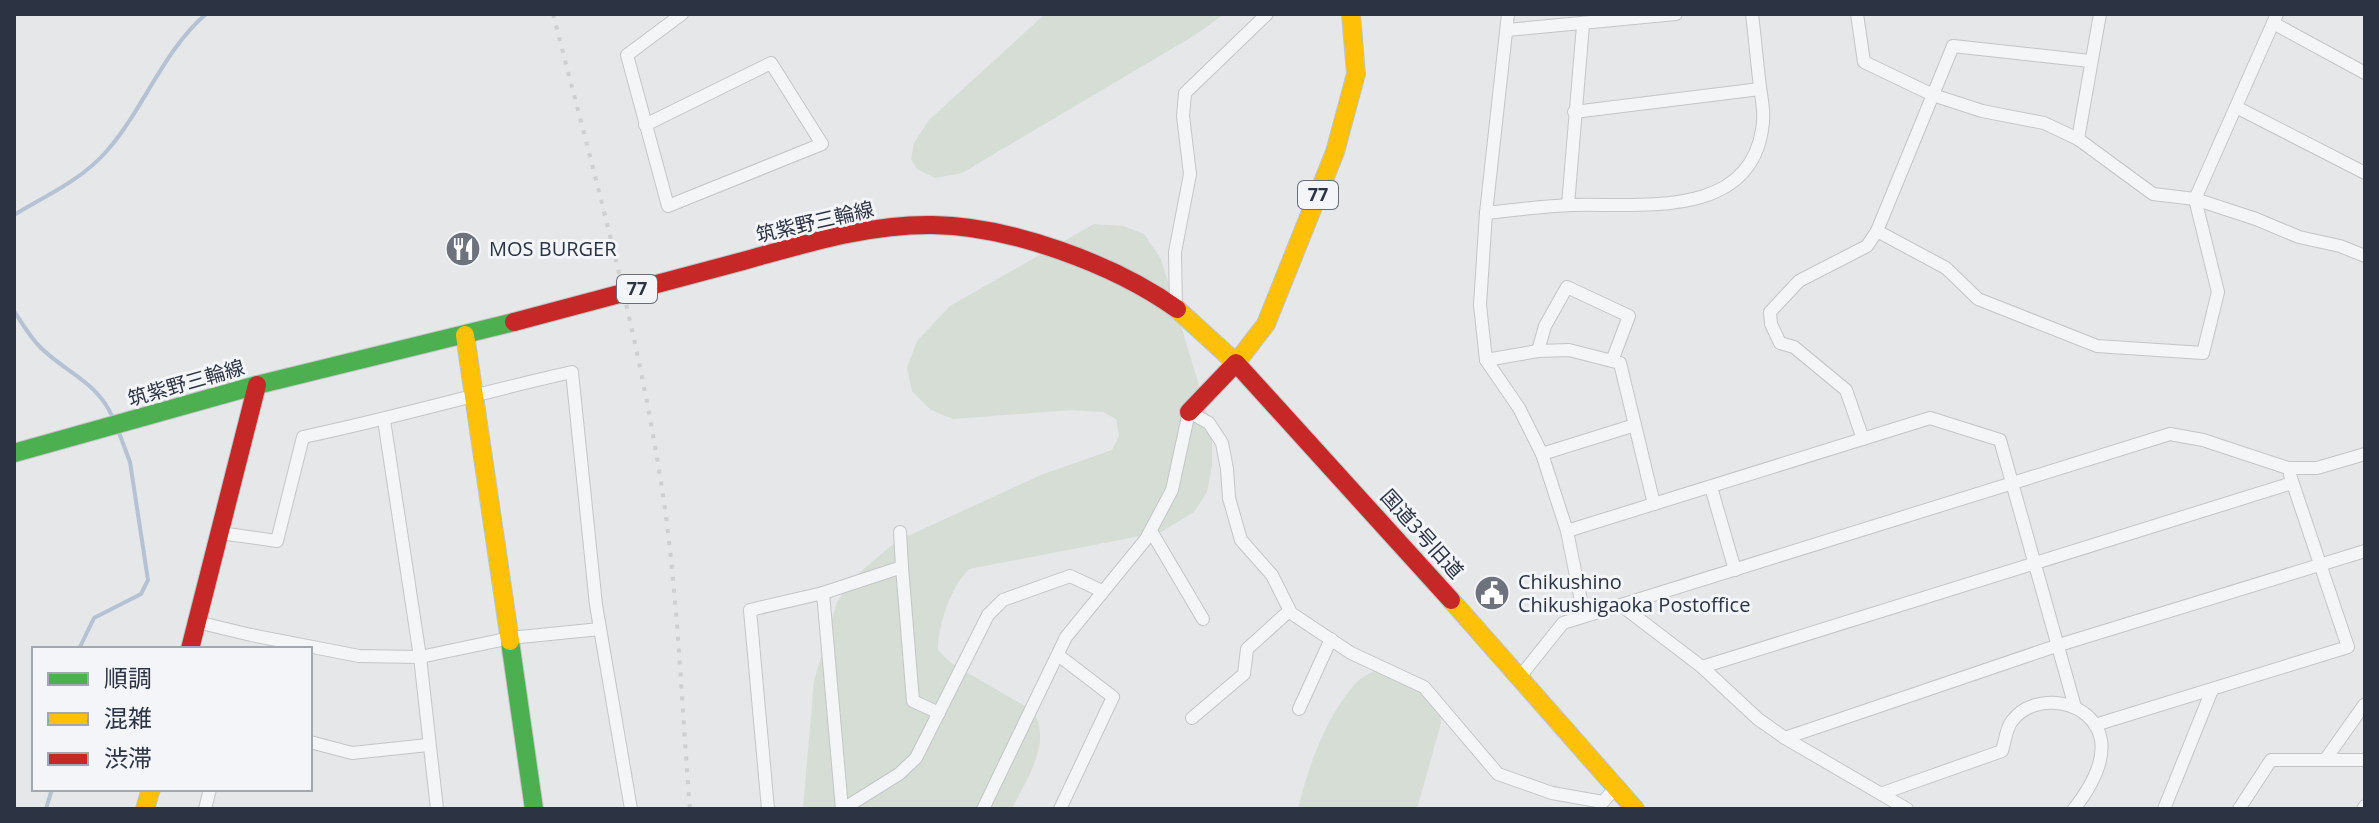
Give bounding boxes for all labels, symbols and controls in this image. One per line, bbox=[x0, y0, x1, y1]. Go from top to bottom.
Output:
road number: 77 bbox=[1298, 181, 1338, 209]
street label: 筑紫野三輪線 bbox=[753, 195, 876, 248]
restaurant icon: MOS BURGER bbox=[444, 230, 482, 268]
place label: MOS BURGER bbox=[489, 235, 617, 262]
road number: 77 bbox=[617, 275, 657, 303]
street label: 筑紫野三輪線 bbox=[124, 353, 247, 412]
street label: 国道3号旧道 bbox=[1375, 483, 1470, 584]
place label: Chikushino Chikushigaoka Postoffice bbox=[1518, 568, 1750, 618]
public building icon: Chikushino Chikushigaoka Postoffice bbox=[1473, 574, 1511, 612]
legend bbox=[32, 647, 312, 791]
text: 順調 bbox=[104, 661, 152, 694]
text: 混雑 bbox=[104, 701, 152, 734]
text: 渋滞 bbox=[104, 741, 152, 774]

